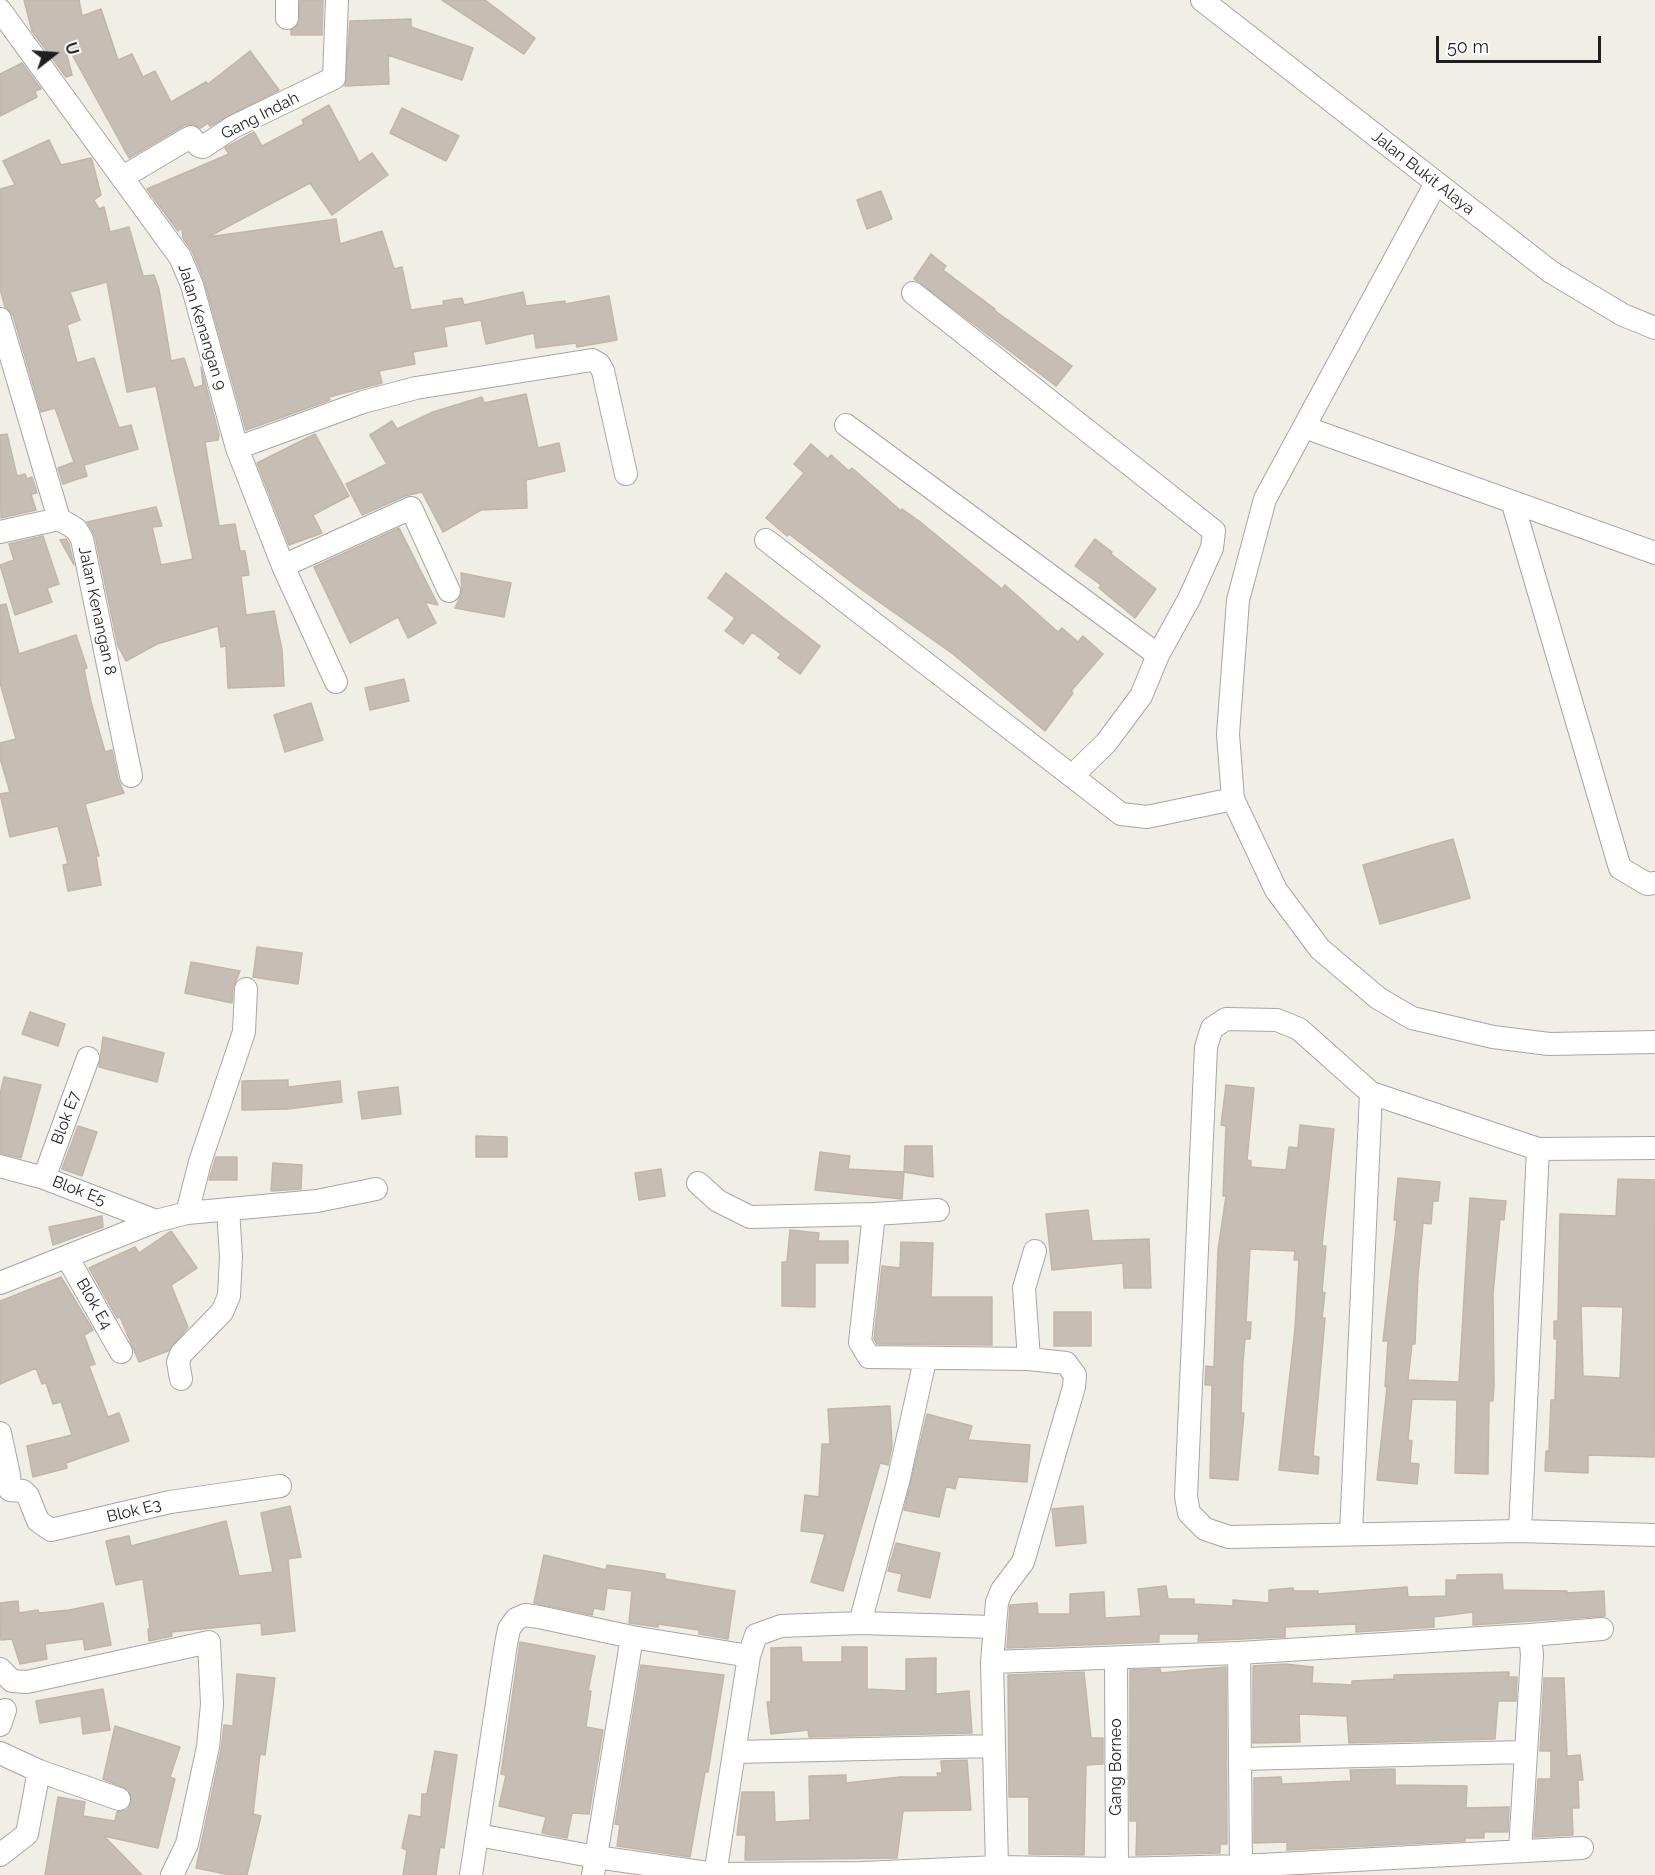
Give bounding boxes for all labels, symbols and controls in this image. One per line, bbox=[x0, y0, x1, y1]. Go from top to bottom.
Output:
north arrow bbox=[24, 24, 84, 84]
scale bar bbox=[1439, 24, 1604, 62]
text: 50 m bbox=[1447, 36, 1489, 57]
text: U bbox=[61, 40, 83, 57]
street label: Gang Indah bbox=[218, 88, 302, 144]
street label: Jalan Bukit Alaya bbox=[1368, 127, 1478, 219]
street label: Jalan Kenangan 9 bbox=[174, 262, 230, 392]
street label: Jalan Kenangan 8 bbox=[74, 545, 120, 677]
street label: Blok E7 bbox=[48, 1089, 84, 1147]
street label: Blok E5 bbox=[50, 1172, 108, 1210]
street label: Blok E4 bbox=[72, 1275, 116, 1333]
street label: Blok E3 bbox=[105, 1495, 163, 1527]
street label: Gang Borneo bbox=[1106, 1718, 1126, 1816]

